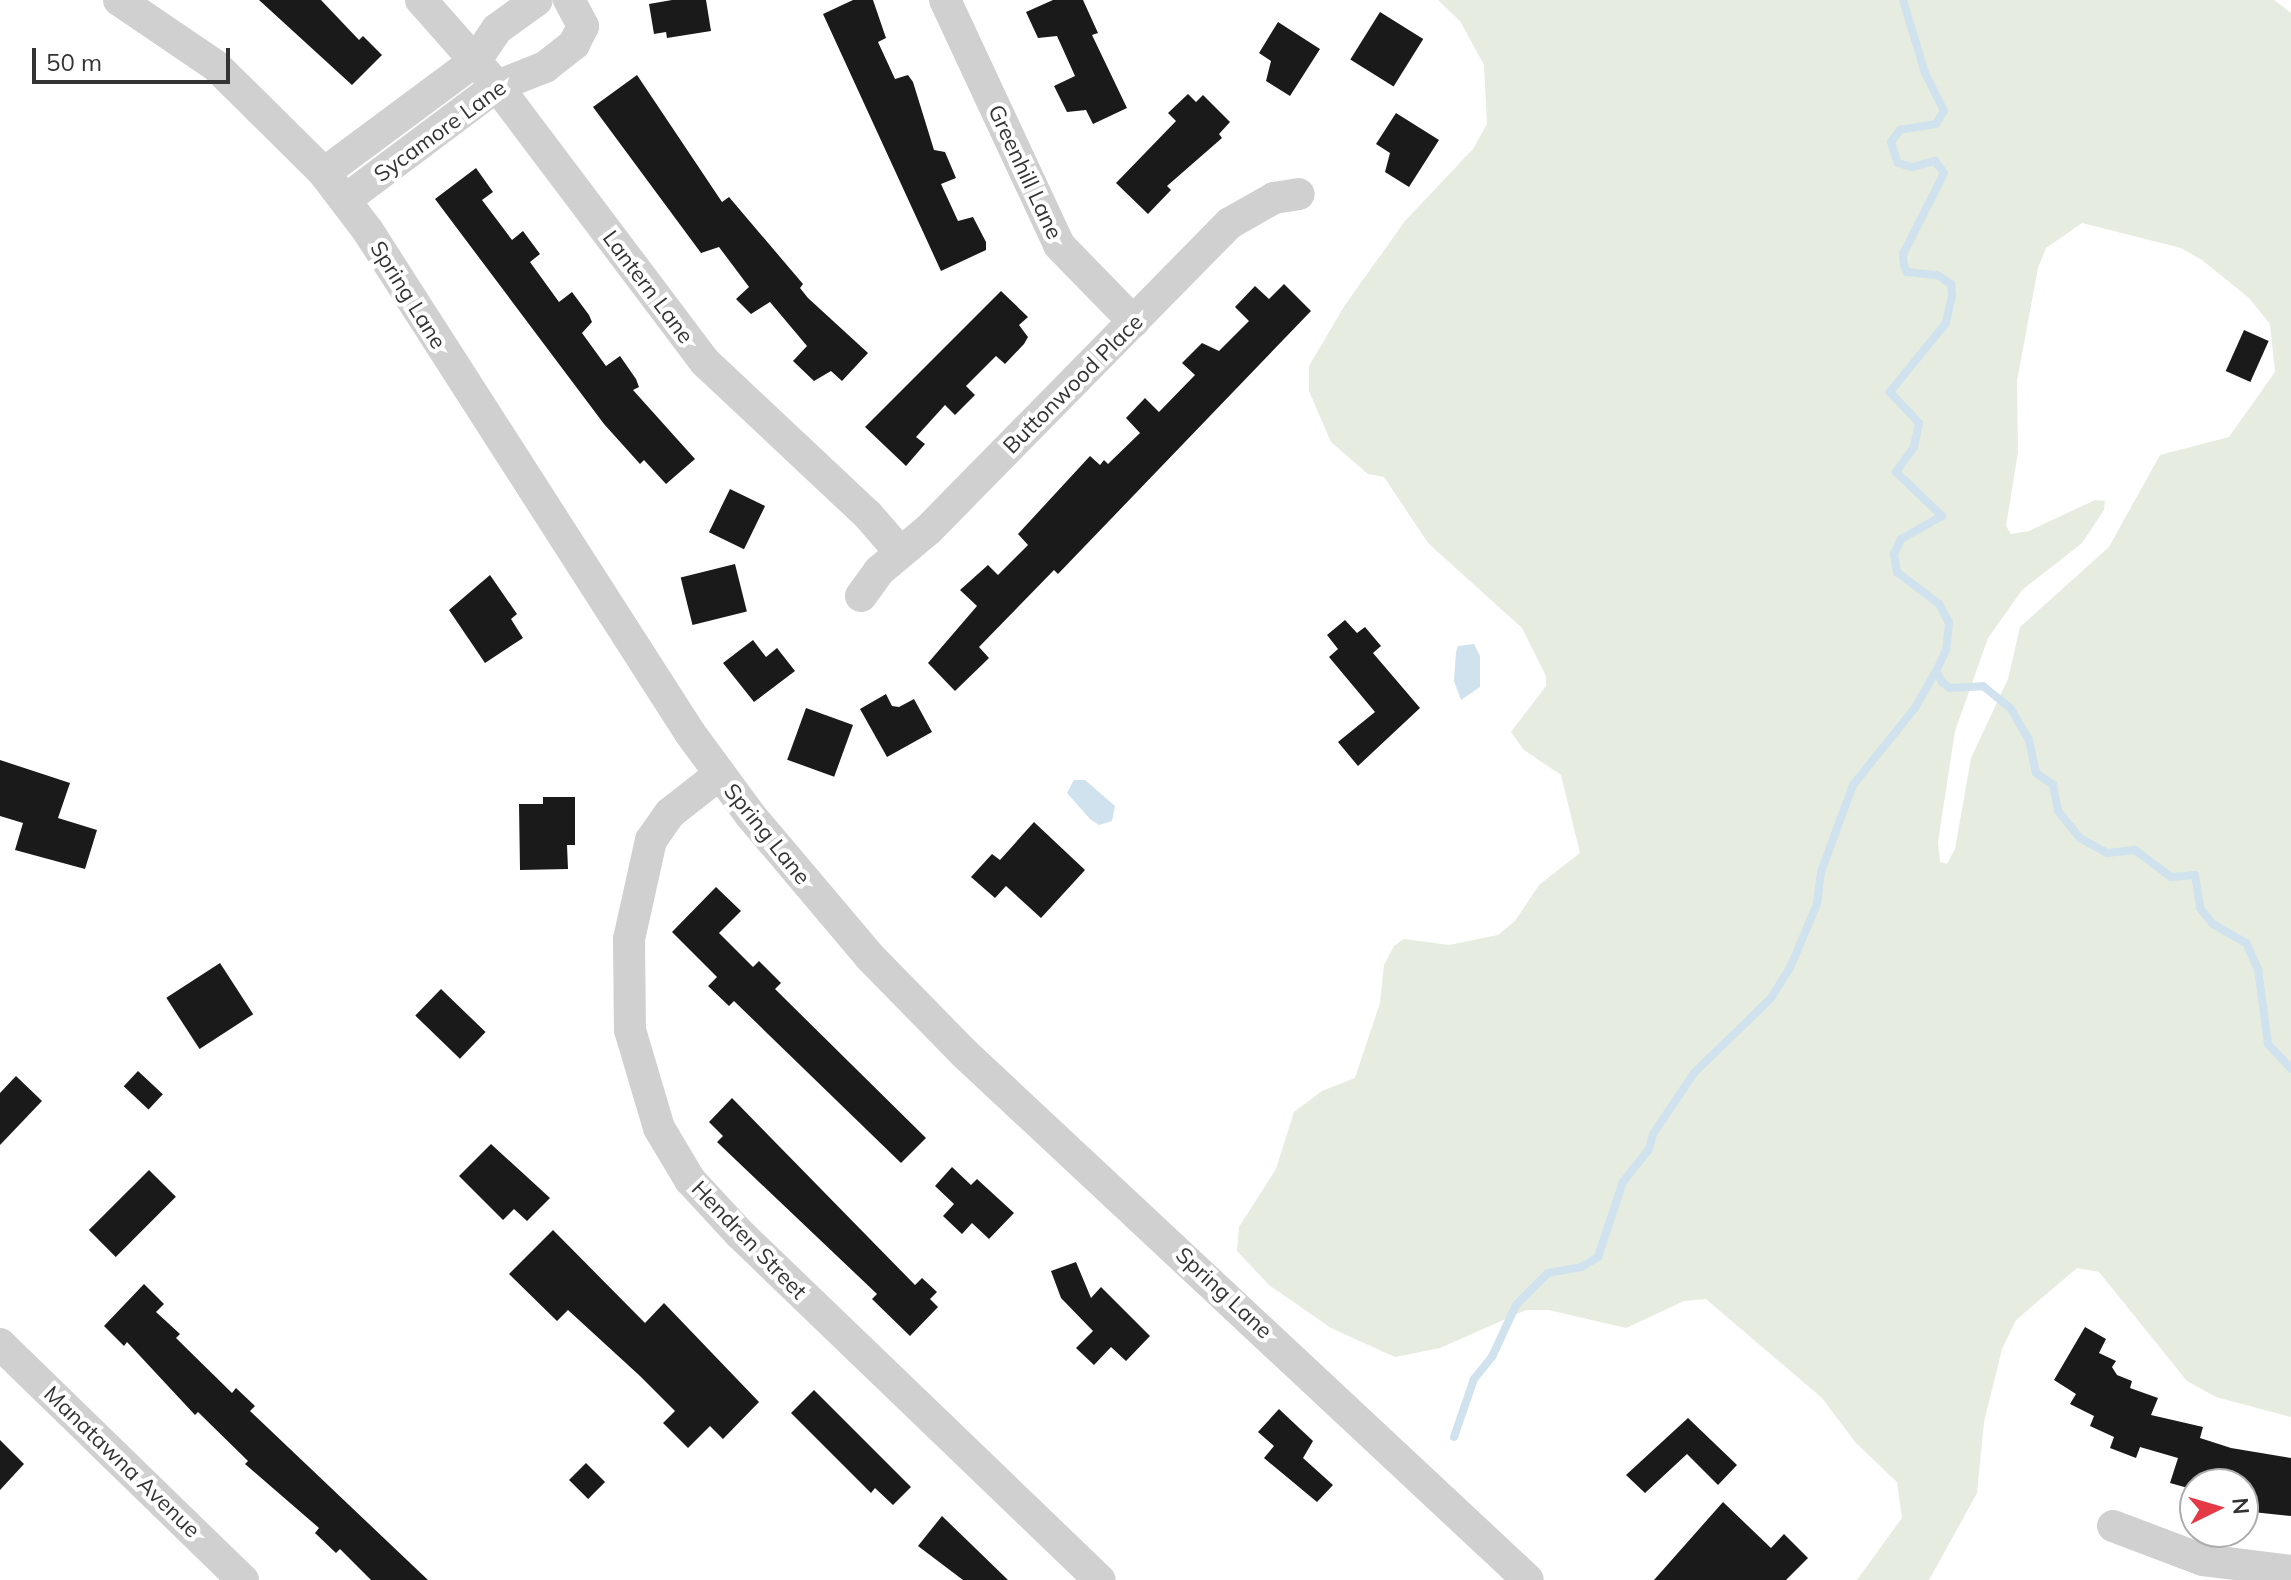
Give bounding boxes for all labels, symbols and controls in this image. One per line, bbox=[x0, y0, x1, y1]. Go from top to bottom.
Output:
scale bar bbox=[36, 32, 234, 82]
text: 50 m bbox=[46, 47, 102, 77]
street label: Sycamore Lane bbox=[369, 74, 511, 188]
street label: Greenhill Lane bbox=[982, 101, 1068, 243]
street label: Lantern Lane bbox=[597, 225, 699, 349]
street label: Spring Lane bbox=[364, 236, 452, 354]
street label: Buttonwood Place bbox=[998, 309, 1148, 459]
street label: Spring Lane bbox=[718, 778, 816, 890]
street label: Hendren Street bbox=[686, 1175, 812, 1305]
street label: Spring Lane bbox=[1170, 1242, 1278, 1344]
street label: Manatawna Avenue bbox=[39, 1381, 205, 1543]
north arrow bbox=[2179, 1468, 2259, 1548]
text: N bbox=[2226, 1497, 2256, 1516]

